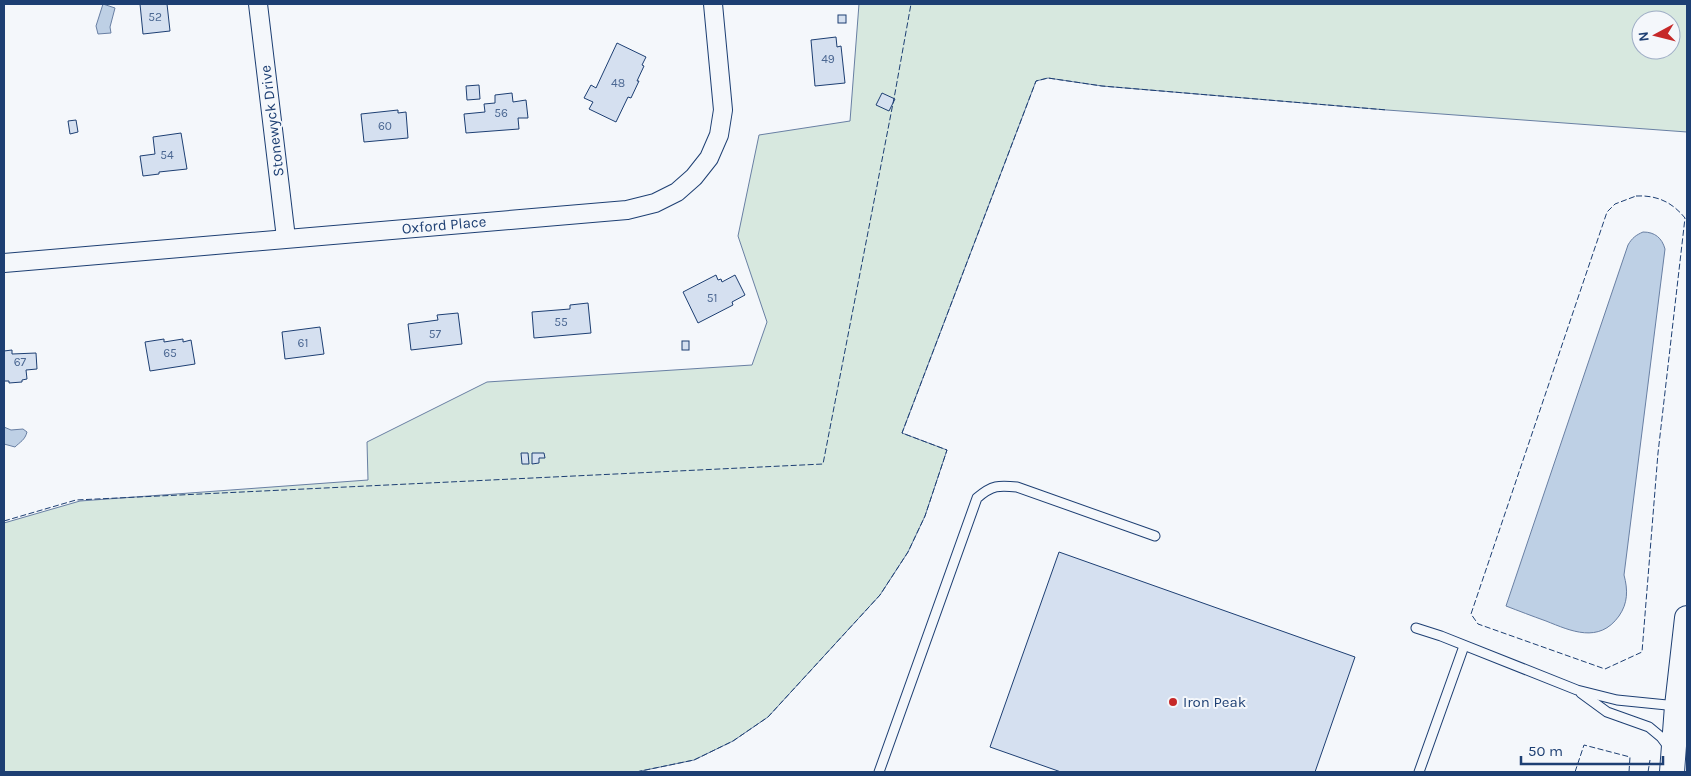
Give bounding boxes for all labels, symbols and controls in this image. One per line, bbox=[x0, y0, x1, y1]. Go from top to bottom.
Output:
house number: 52 bbox=[148, 10, 162, 24]
north arrow bbox=[1631, 10, 1681, 60]
text: N bbox=[1635, 31, 1653, 43]
house number: 49 bbox=[821, 52, 835, 66]
street label: Stonewyck Drive bbox=[256, 64, 288, 178]
house number: 48 bbox=[611, 76, 625, 90]
house number: 56 bbox=[494, 106, 508, 120]
house number: 60 bbox=[378, 119, 392, 133]
house number: 54 bbox=[160, 148, 174, 162]
street label: Oxford Place bbox=[401, 212, 487, 238]
house number: 51 bbox=[707, 291, 717, 305]
house number: 55 bbox=[554, 315, 568, 329]
house number: 57 bbox=[429, 327, 442, 341]
house number: 61 bbox=[298, 336, 308, 350]
house number: 65 bbox=[163, 346, 177, 360]
house number: 67 bbox=[14, 355, 27, 369]
place label: Iron Peak bbox=[1183, 693, 1246, 711]
marker: Iron Peak bbox=[1167, 696, 1179, 708]
scale bar bbox=[1521, 734, 1664, 766]
text: 50 m bbox=[1528, 742, 1563, 760]

